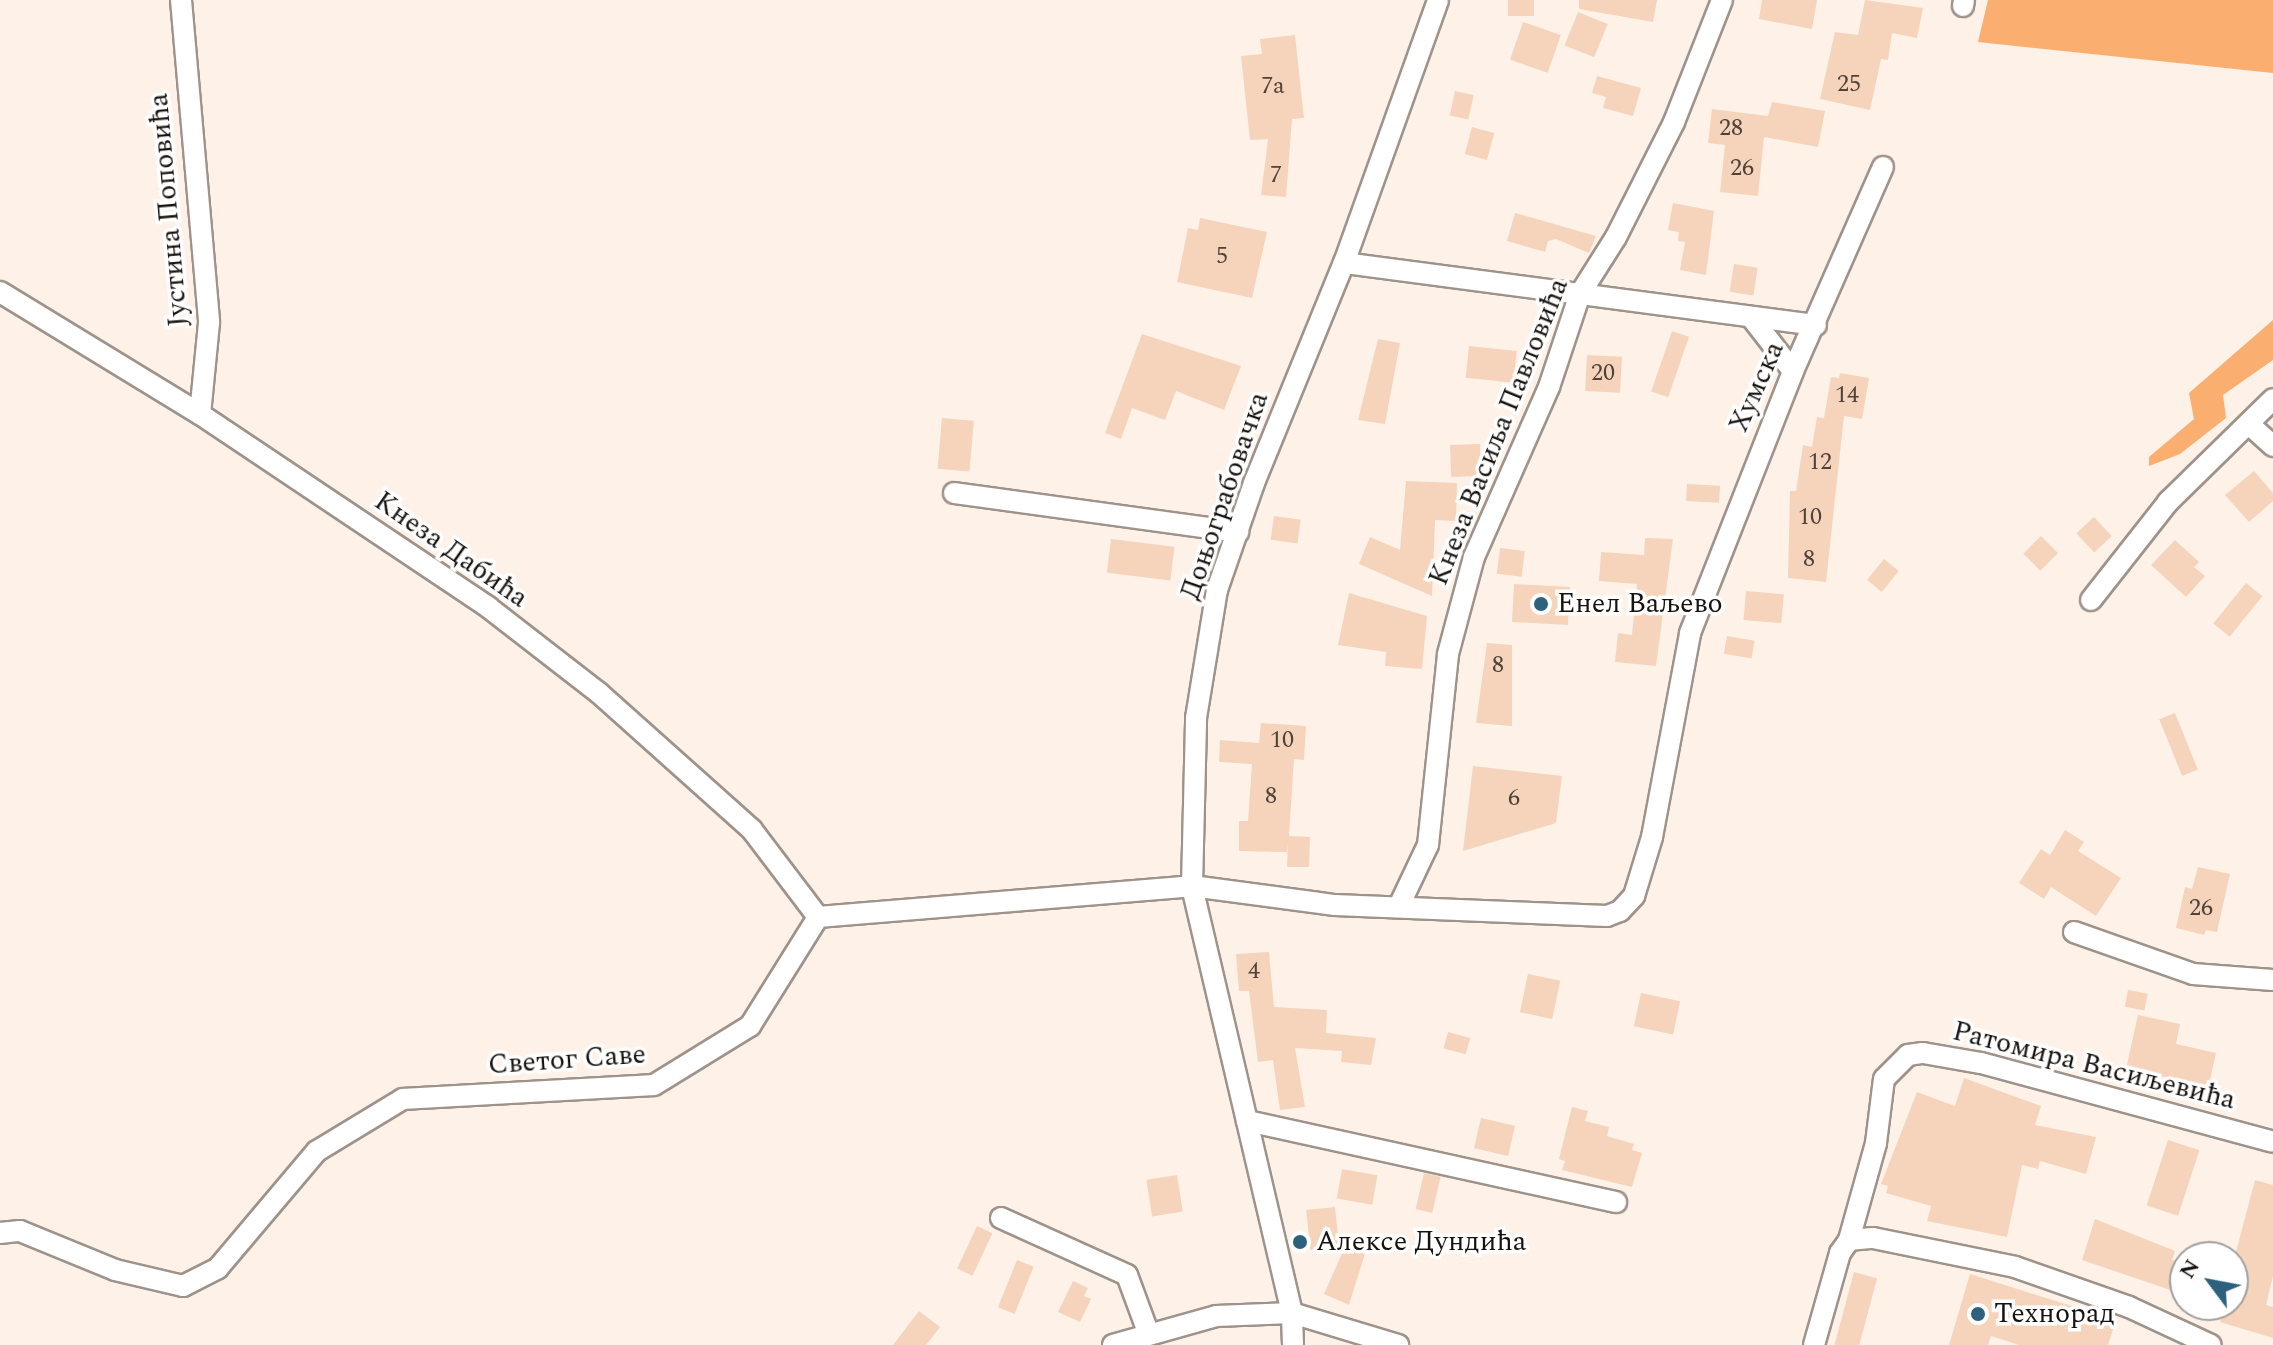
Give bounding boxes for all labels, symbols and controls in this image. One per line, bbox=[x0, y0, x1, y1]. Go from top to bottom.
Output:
house number: 25 bbox=[1837, 71, 1861, 99]
house number: 7a bbox=[1261, 73, 1285, 101]
street label: Јустина Поповића bbox=[142, 92, 196, 328]
house number: 28 bbox=[1719, 115, 1743, 143]
house number: 26 bbox=[1730, 155, 1754, 183]
house number: 7 bbox=[1270, 162, 1282, 190]
house number: 5 bbox=[1216, 243, 1228, 271]
street label: Кнеза Васиља Павловића bbox=[1422, 274, 1576, 590]
street label: Хумска bbox=[1722, 336, 1792, 438]
house number: 20 bbox=[1591, 360, 1615, 388]
house number: 14 bbox=[1835, 382, 1859, 410]
street label: Доњограбовачка bbox=[1174, 388, 1276, 604]
house number: 12 bbox=[1808, 449, 1832, 477]
street label: Кнеза Дабића bbox=[368, 485, 534, 615]
house number: 10 bbox=[1798, 504, 1822, 532]
house number: 8 bbox=[1803, 546, 1815, 574]
place label: Енел Ваљево bbox=[1557, 587, 1723, 621]
marker: Енел Ваљево bbox=[1532, 595, 1550, 613]
house number: 8 bbox=[1492, 652, 1504, 680]
house number: 10 bbox=[1270, 727, 1294, 755]
house number: 8 bbox=[1265, 783, 1277, 811]
house number: 6 bbox=[1508, 785, 1520, 813]
house number: 26 bbox=[2189, 895, 2213, 923]
house number: 4 bbox=[1248, 958, 1260, 986]
street label: Ратомира Васиљевића bbox=[1949, 1015, 2239, 1117]
street label: Светог Саве bbox=[487, 1038, 647, 1082]
place label: Алексе Дундића bbox=[1316, 1225, 1526, 1259]
marker: Алексе Дундића bbox=[1291, 1233, 1309, 1251]
north arrow bbox=[2169, 1241, 2249, 1321]
text: N bbox=[2171, 1253, 2209, 1285]
place label: Технорад bbox=[1994, 1297, 2115, 1331]
marker: Технорад bbox=[1969, 1305, 1987, 1323]

